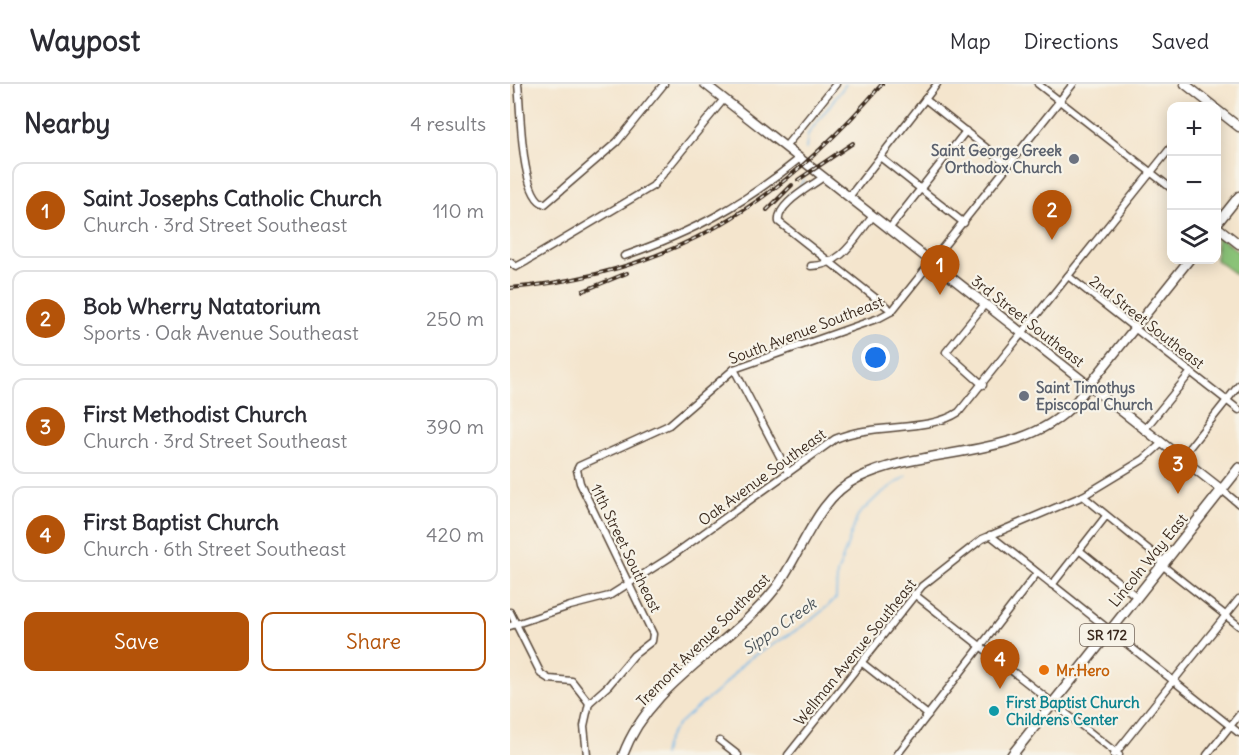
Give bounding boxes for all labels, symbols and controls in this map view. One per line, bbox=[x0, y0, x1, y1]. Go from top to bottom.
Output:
text: Waypost bbox=[30, 23, 140, 59]
text: Map bbox=[950, 28, 991, 55]
text: Directions bbox=[1024, 28, 1118, 55]
text: Saved bbox=[1151, 28, 1209, 55]
map controls bbox=[1167, 102, 1221, 264]
button: + bbox=[1167, 102, 1221, 156]
text: Nearby bbox=[24, 107, 110, 140]
text: 4 results bbox=[410, 111, 486, 136]
place label: Saint George Greek Orthodox Church bbox=[931, 141, 1062, 177]
marker: Saint George Greek Orthodox Church bbox=[1067, 152, 1081, 166]
button: − bbox=[1167, 156, 1221, 210]
text: Saint Josephs Catholic Church bbox=[83, 184, 382, 212]
pin: 2 bbox=[1032, 190, 1072, 240]
text: 1 bbox=[42, 198, 49, 223]
text: 110 m bbox=[433, 198, 484, 223]
button: layers bbox=[1167, 210, 1221, 264]
text: Church · 3rd Street Southeast bbox=[83, 212, 347, 237]
pin: 1 bbox=[920, 246, 960, 295]
street label: 3rd Street Southeast bbox=[968, 271, 1088, 371]
street label: 2nd Street Southeast bbox=[1086, 271, 1208, 373]
text: Bob Wherry Natatorium bbox=[83, 292, 321, 320]
street label: South Avenue Southeast bbox=[726, 292, 886, 368]
text: 2 bbox=[40, 306, 51, 331]
text: 250 m bbox=[426, 306, 484, 331]
text: Sports · Oak Avenue Southeast bbox=[83, 320, 359, 345]
your location bbox=[861, 343, 890, 372]
place label: Saint Timothys Episcopal Church bbox=[1036, 378, 1153, 415]
marker: Saint Timothys Episcopal Church bbox=[1017, 389, 1031, 403]
text: First Methodist Church bbox=[83, 400, 307, 428]
text: 3 bbox=[40, 414, 51, 439]
text: 390 m bbox=[426, 414, 484, 439]
street label: Oak Avenue Southeast bbox=[695, 424, 829, 530]
text: Church · 3rd Street Southeast bbox=[83, 428, 347, 453]
pin: 3 bbox=[1158, 444, 1198, 494]
street label: 11th Street Southeast bbox=[587, 481, 665, 615]
text: First Baptist Church bbox=[83, 508, 279, 536]
street label: Lincoln Way East bbox=[1105, 510, 1191, 610]
text: 4 bbox=[40, 522, 51, 547]
text: 420 m bbox=[426, 522, 484, 547]
text: Church · 6th Street Southeast bbox=[83, 536, 346, 561]
street label: Tremont Avenue Southeast bbox=[632, 569, 774, 711]
street label: Wellman Avenue Southeast bbox=[790, 575, 920, 729]
water label: Sippo Creek bbox=[738, 592, 821, 659]
button: Save bbox=[24, 612, 249, 671]
button: Share bbox=[261, 612, 486, 671]
road number: SR 172 bbox=[1080, 624, 1134, 646]
pin: 4 bbox=[980, 640, 1020, 689]
place label: Mr.Hero bbox=[1056, 661, 1110, 680]
marker: Mr.Hero bbox=[1037, 663, 1051, 677]
place label: First Baptist Church Childrens Center bbox=[1006, 693, 1140, 729]
marker: First Baptist Church Childrens Center bbox=[987, 704, 1001, 718]

